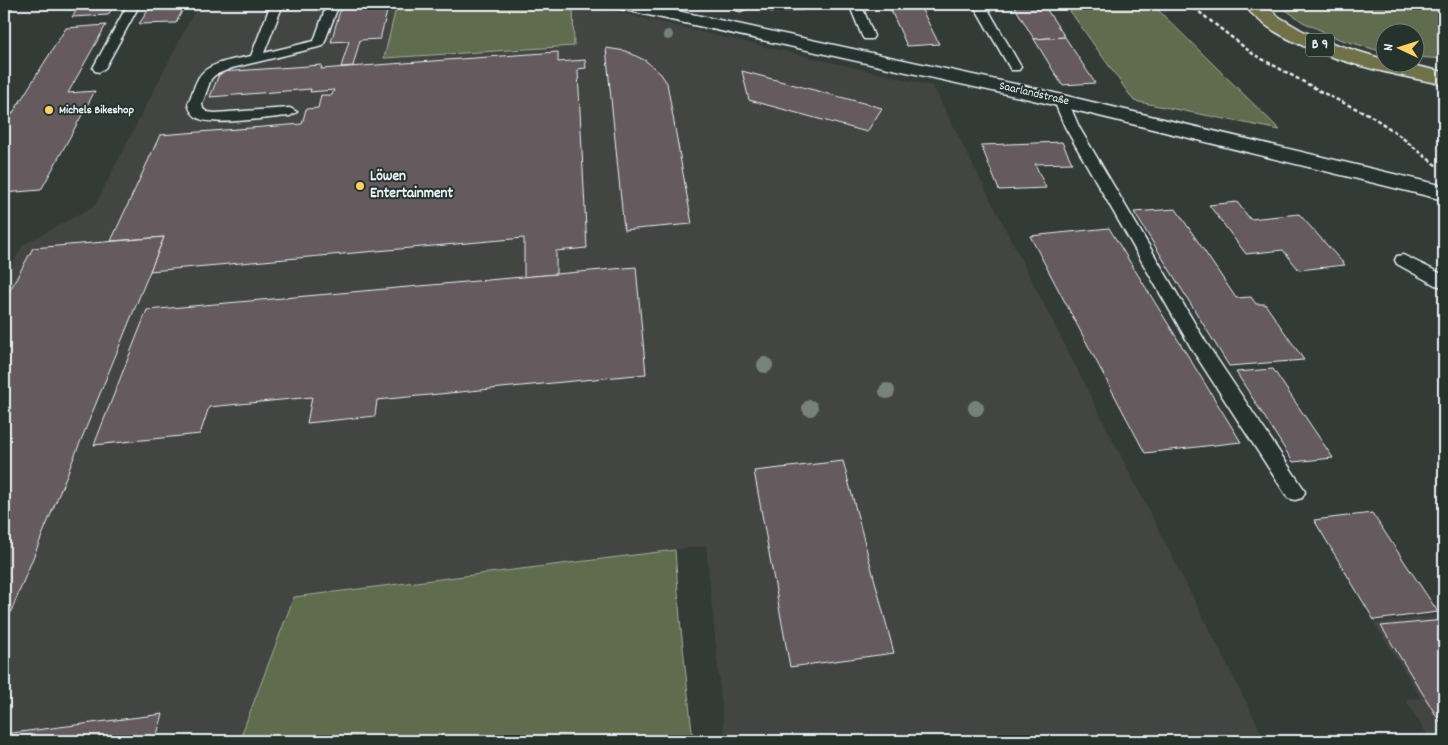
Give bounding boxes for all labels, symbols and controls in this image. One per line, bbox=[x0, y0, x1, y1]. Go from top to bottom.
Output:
north arrow bbox=[1376, 22, 1426, 72]
road number: B 9 bbox=[1306, 34, 1334, 56]
text: N bbox=[1379, 43, 1399, 51]
street label: Saarlandstraße bbox=[997, 78, 1071, 110]
place label: Michels Bikeshop bbox=[59, 102, 134, 119]
marker: Michels Bikeshop bbox=[43, 104, 55, 116]
place label: Löwen Entertainment bbox=[370, 166, 454, 205]
marker: Löwen Entertainment bbox=[354, 180, 366, 192]

